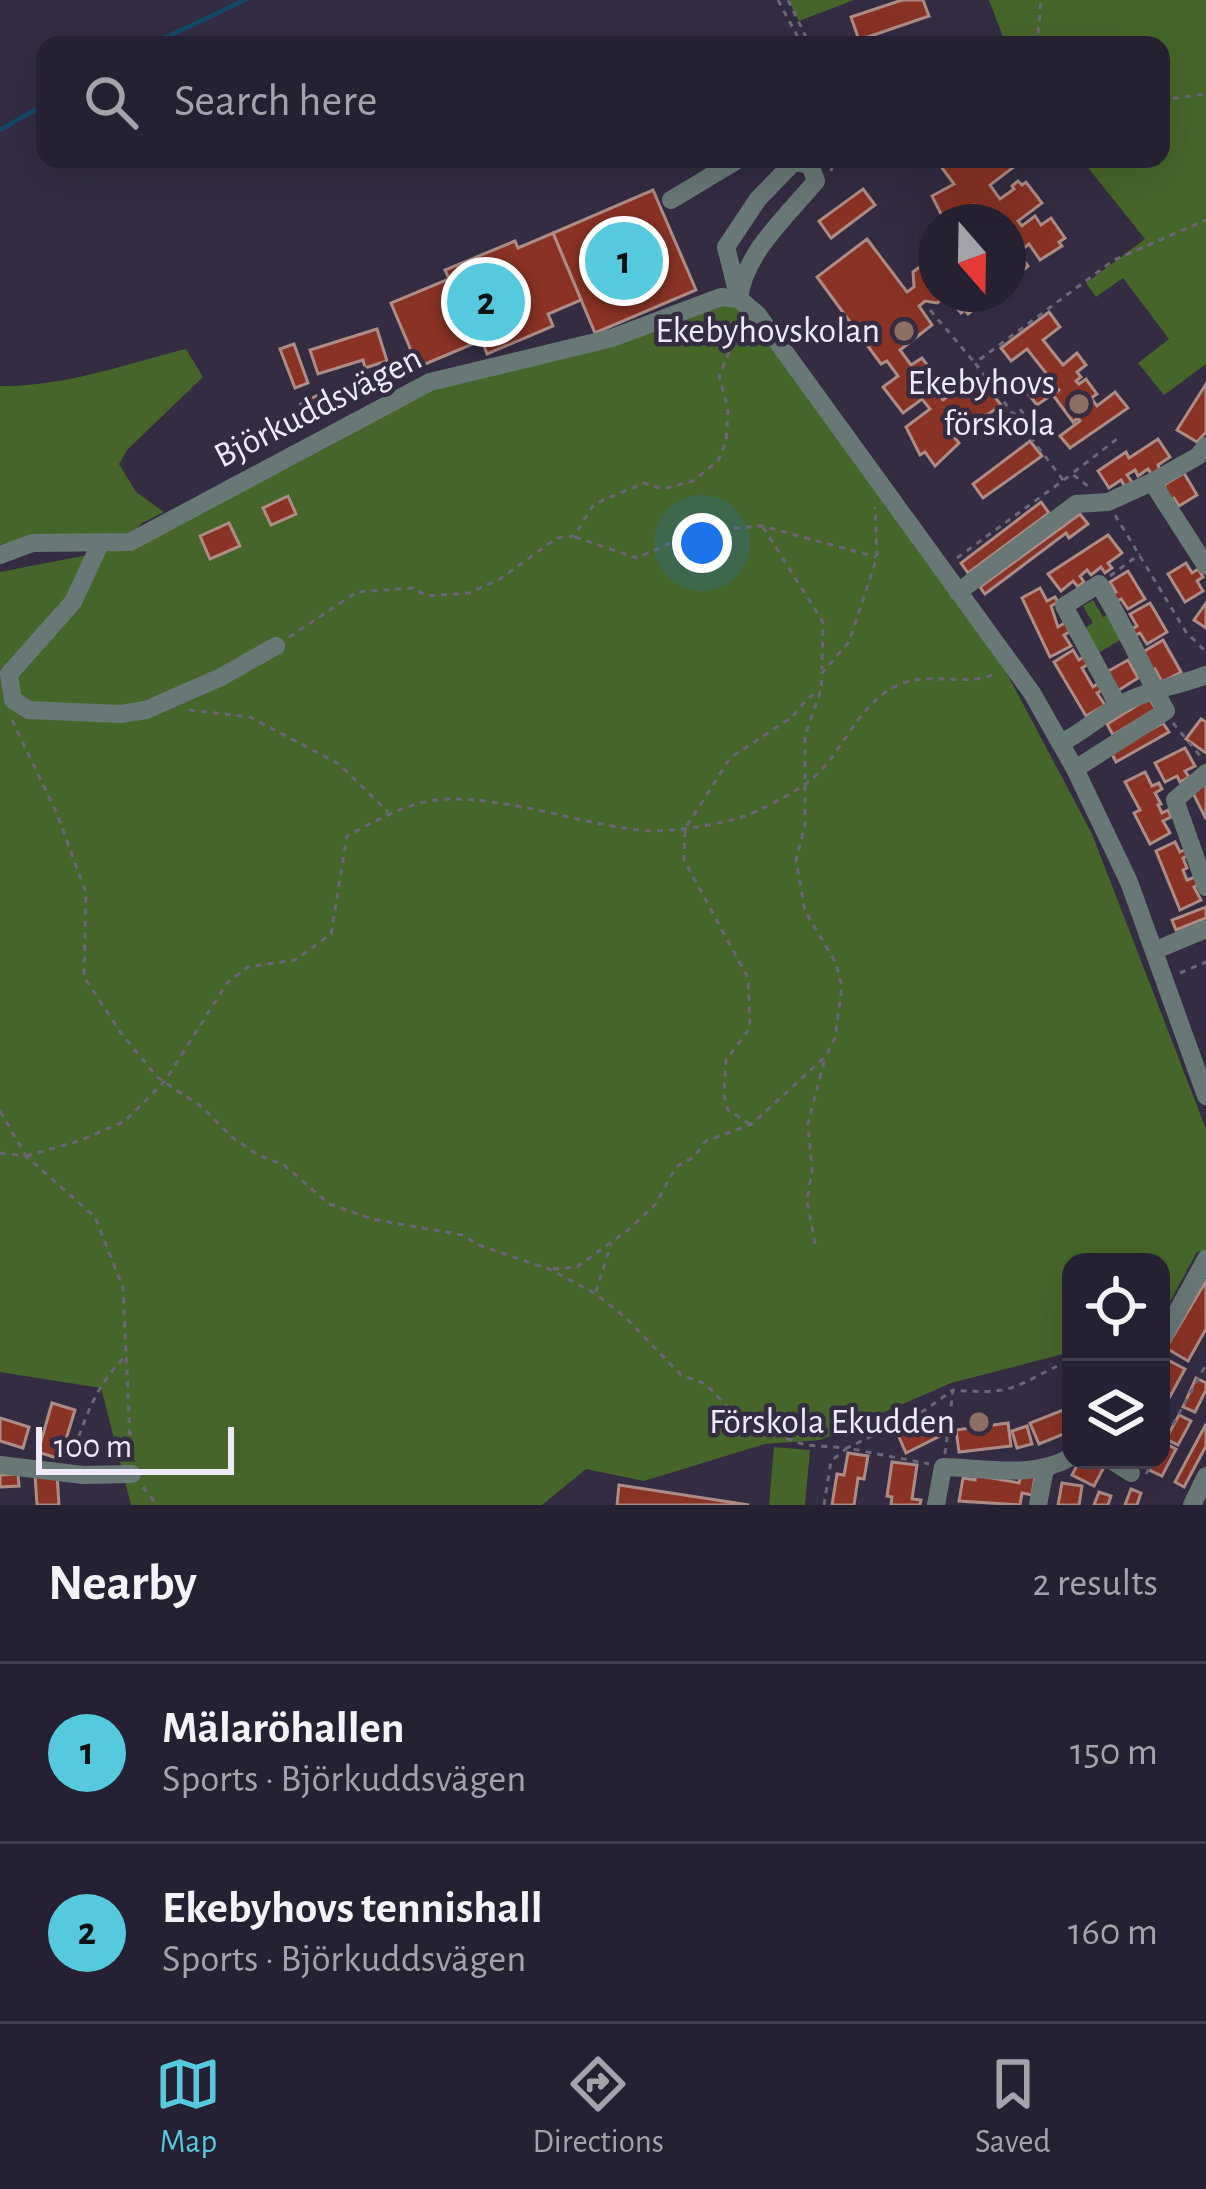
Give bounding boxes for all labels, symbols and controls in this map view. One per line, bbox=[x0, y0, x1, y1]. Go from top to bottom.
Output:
search box bbox=[36, 36, 1170, 168]
icon: search bbox=[78, 69, 144, 135]
text: Search here bbox=[174, 79, 377, 124]
north arrow bbox=[918, 204, 1026, 312]
pin: 1 bbox=[585, 216, 663, 306]
pin: 2 bbox=[447, 257, 525, 347]
place label: Ekebyhovskolan bbox=[655, 313, 880, 349]
marker: Ekebyhovskolan bbox=[891, 318, 917, 344]
street label: Björkuddsvägen bbox=[209, 339, 427, 475]
place label: Ekebyhovs förskola bbox=[907, 365, 1055, 442]
marker: Ekebyhovs förskola bbox=[1066, 391, 1092, 417]
your location bbox=[672, 513, 732, 573]
map controls bbox=[1062, 1253, 1170, 1469]
button: locate bbox=[1062, 1253, 1170, 1361]
button: layers bbox=[1062, 1361, 1170, 1469]
place label: Förskola Ekudden bbox=[709, 1404, 955, 1440]
marker: Förskola Ekudden bbox=[966, 1409, 992, 1435]
scale bar bbox=[36, 1421, 234, 1474]
text: 100 m bbox=[54, 1431, 132, 1464]
text: Nearby bbox=[48, 1558, 197, 1609]
text: 2 results bbox=[1032, 1564, 1158, 1603]
text: Mälaröhallen bbox=[162, 1706, 405, 1751]
text: 1 bbox=[80, 1733, 94, 1772]
text: 150 m bbox=[1070, 1733, 1158, 1772]
text: Sports · Björkuddsvägen bbox=[162, 1760, 526, 1799]
text: Ekebyhovs tennishall bbox=[162, 1886, 543, 1931]
text: 2 bbox=[78, 1913, 96, 1952]
text: 160 m bbox=[1068, 1913, 1158, 1952]
text: Sports · Björkuddsvägen bbox=[162, 1940, 526, 1979]
tab: Map bbox=[155, 2051, 221, 2163]
tab: Directions bbox=[532, 2051, 664, 2163]
tab: Saved bbox=[975, 2051, 1050, 2163]

